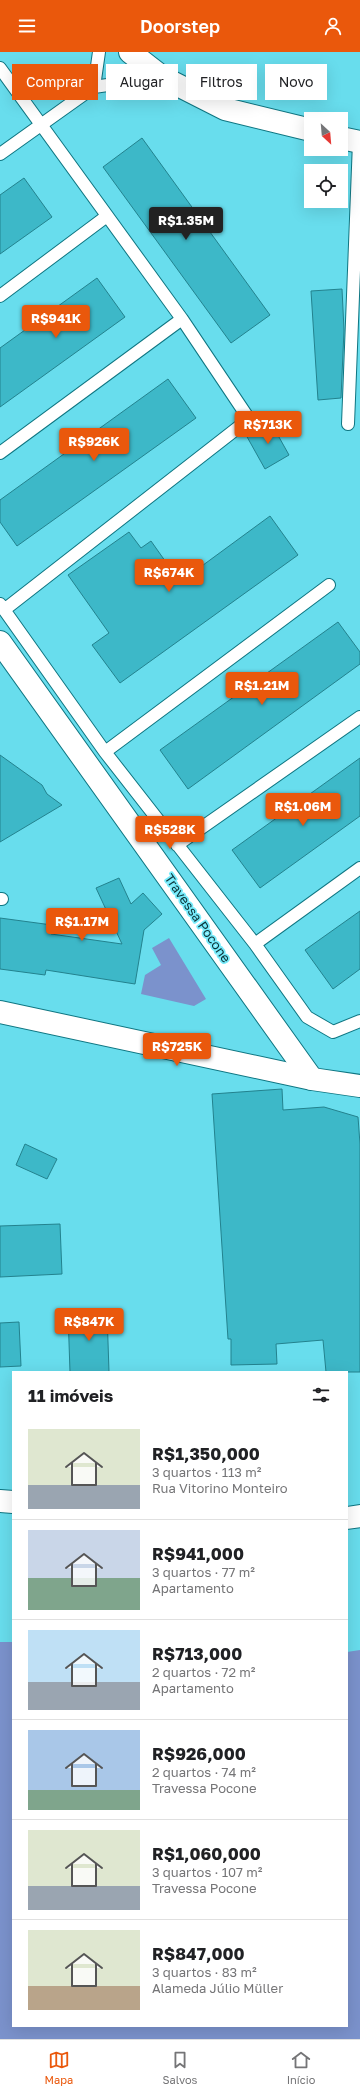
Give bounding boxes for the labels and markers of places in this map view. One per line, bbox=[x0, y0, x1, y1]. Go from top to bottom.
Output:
pin: R$1.35M bbox=[149, 207, 223, 241]
pin: R$941K bbox=[23, 305, 89, 339]
pin: R$713K bbox=[235, 411, 301, 445]
pin: R$926K bbox=[61, 428, 127, 462]
pin: R$674K bbox=[136, 559, 202, 593]
pin: R$1.21M bbox=[225, 672, 299, 706]
pin: R$1.06M bbox=[266, 793, 340, 827]
pin: R$528K bbox=[137, 816, 203, 850]
pin: R$1.17M bbox=[45, 908, 119, 942]
pin: R$725K bbox=[144, 1033, 210, 1067]
pin: R$847K bbox=[56, 1308, 122, 1342]

